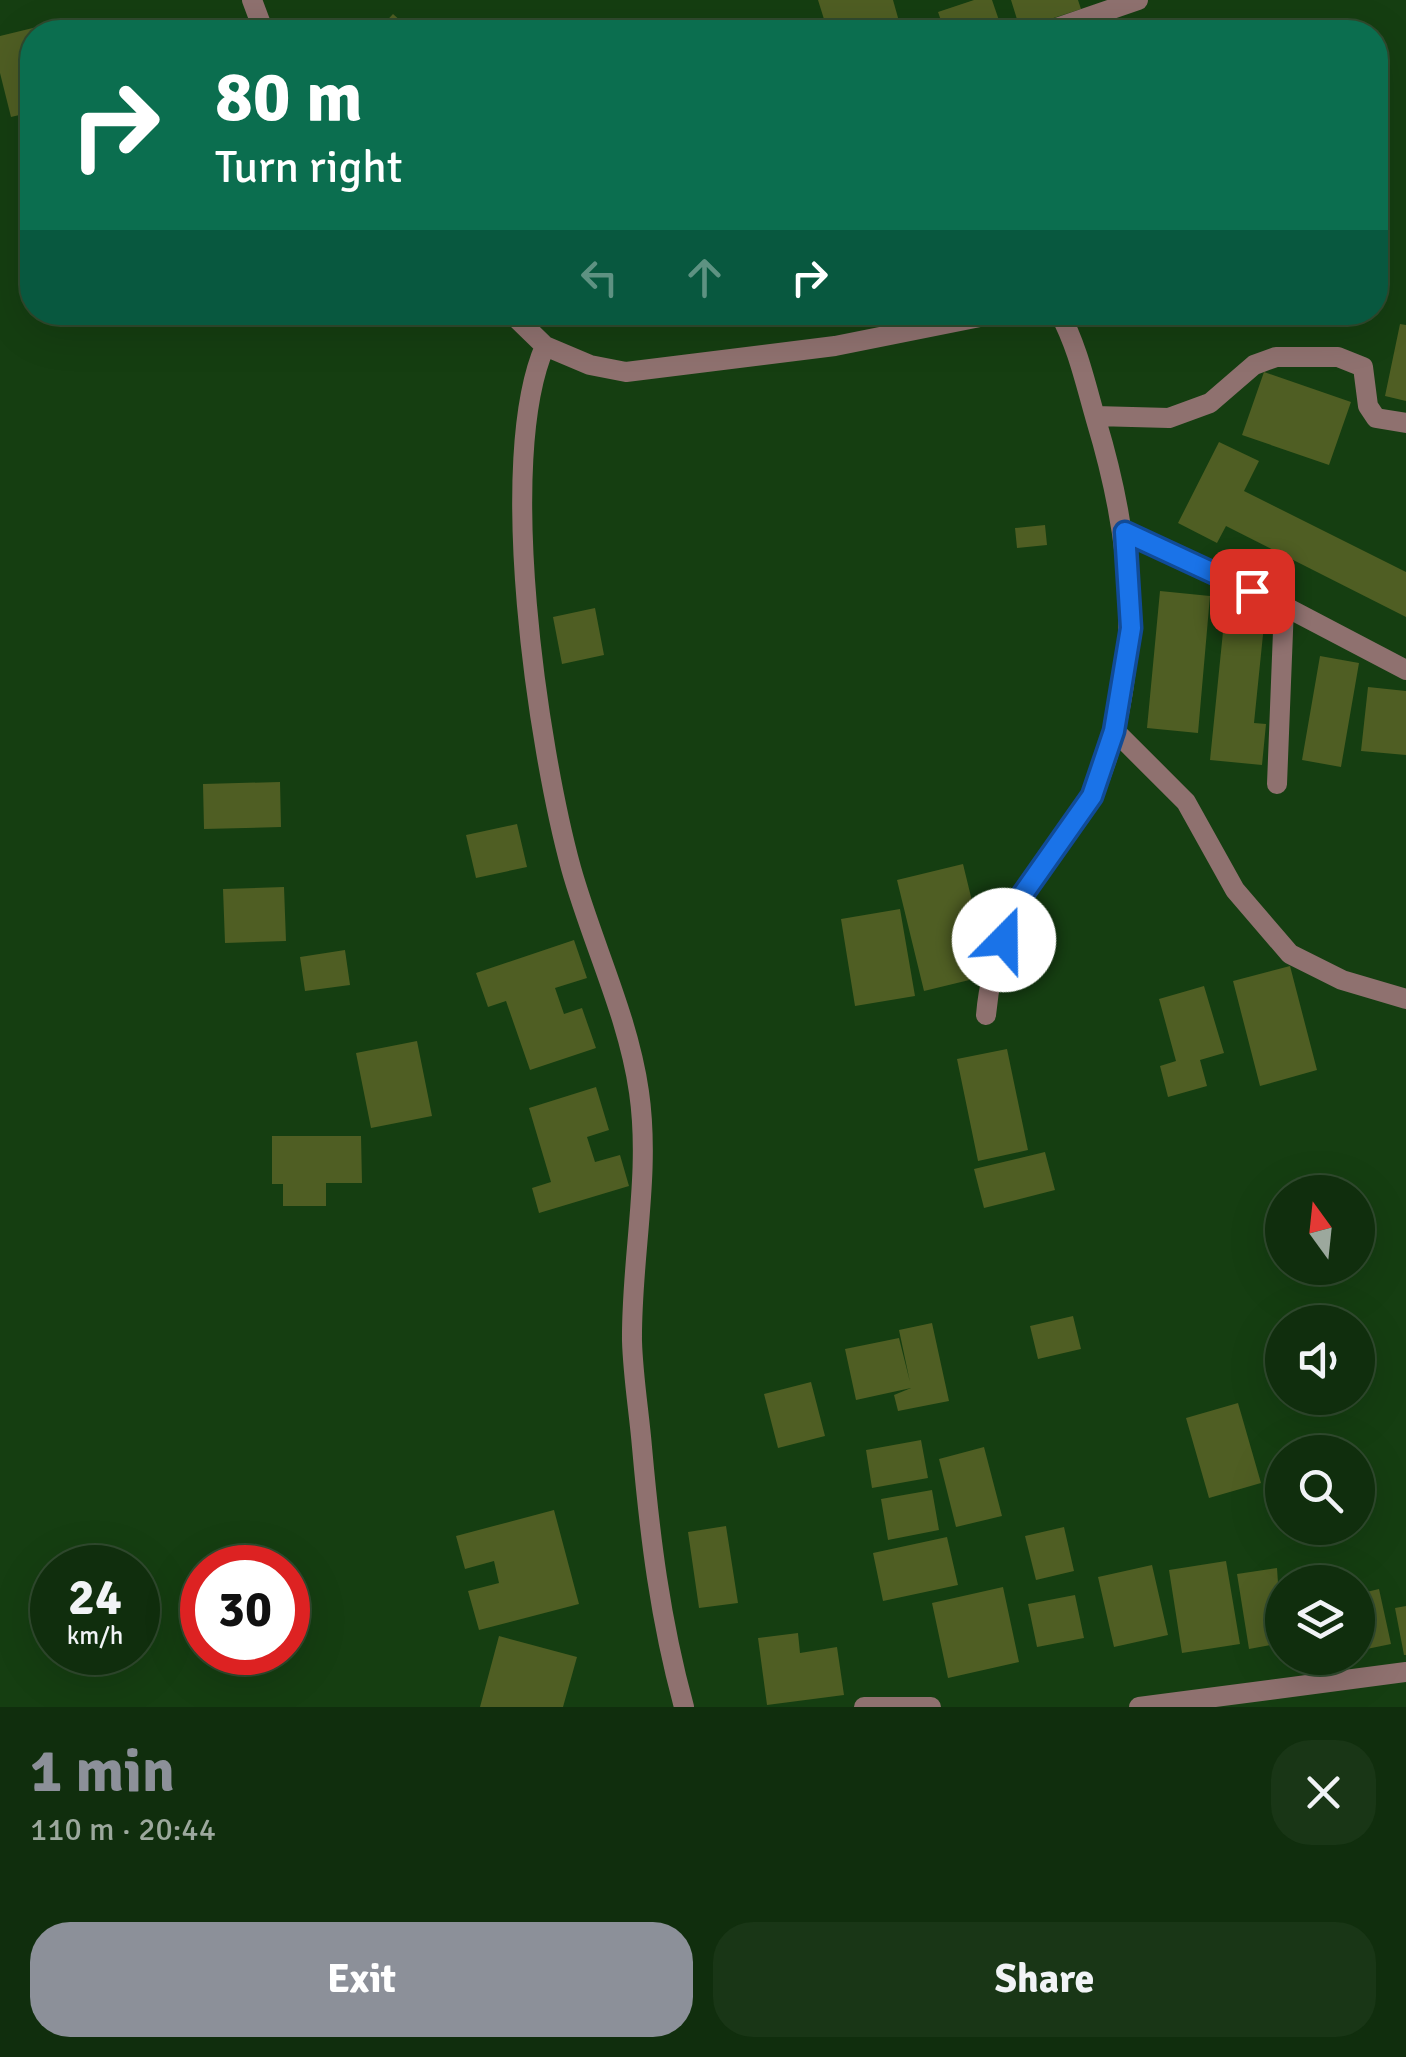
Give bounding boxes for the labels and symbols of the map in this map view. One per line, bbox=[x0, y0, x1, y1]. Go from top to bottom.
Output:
pin bbox=[1210, 549, 1295, 634]
position arrow bbox=[952, 888, 1056, 992]
north arrow bbox=[1265, 1175, 1375, 1285]
speed limit sign: 30 bbox=[180, 1545, 310, 1675]

